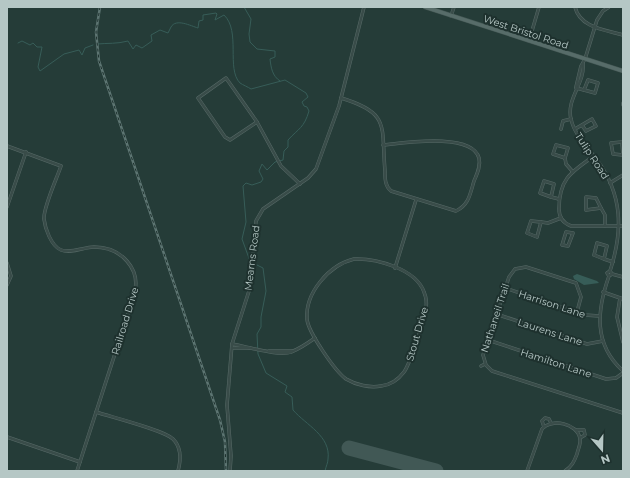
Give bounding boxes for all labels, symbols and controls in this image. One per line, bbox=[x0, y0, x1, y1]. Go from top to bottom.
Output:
street label: West Bristol Road bbox=[482, 12, 570, 52]
street label: Tulip Road bbox=[572, 130, 612, 182]
street label: Mearns Road bbox=[242, 225, 262, 291]
street label: Nathaneil Trail bbox=[478, 282, 512, 354]
street label: Railroad Drive bbox=[109, 286, 141, 356]
street label: Harrison Lane bbox=[517, 287, 587, 321]
street label: Stout Drive bbox=[403, 305, 431, 363]
street label: Laurens Lane bbox=[516, 315, 584, 349]
street label: Hamilton Lane bbox=[519, 345, 593, 381]
north arrow bbox=[582, 430, 622, 470]
text: N bbox=[599, 451, 612, 467]

